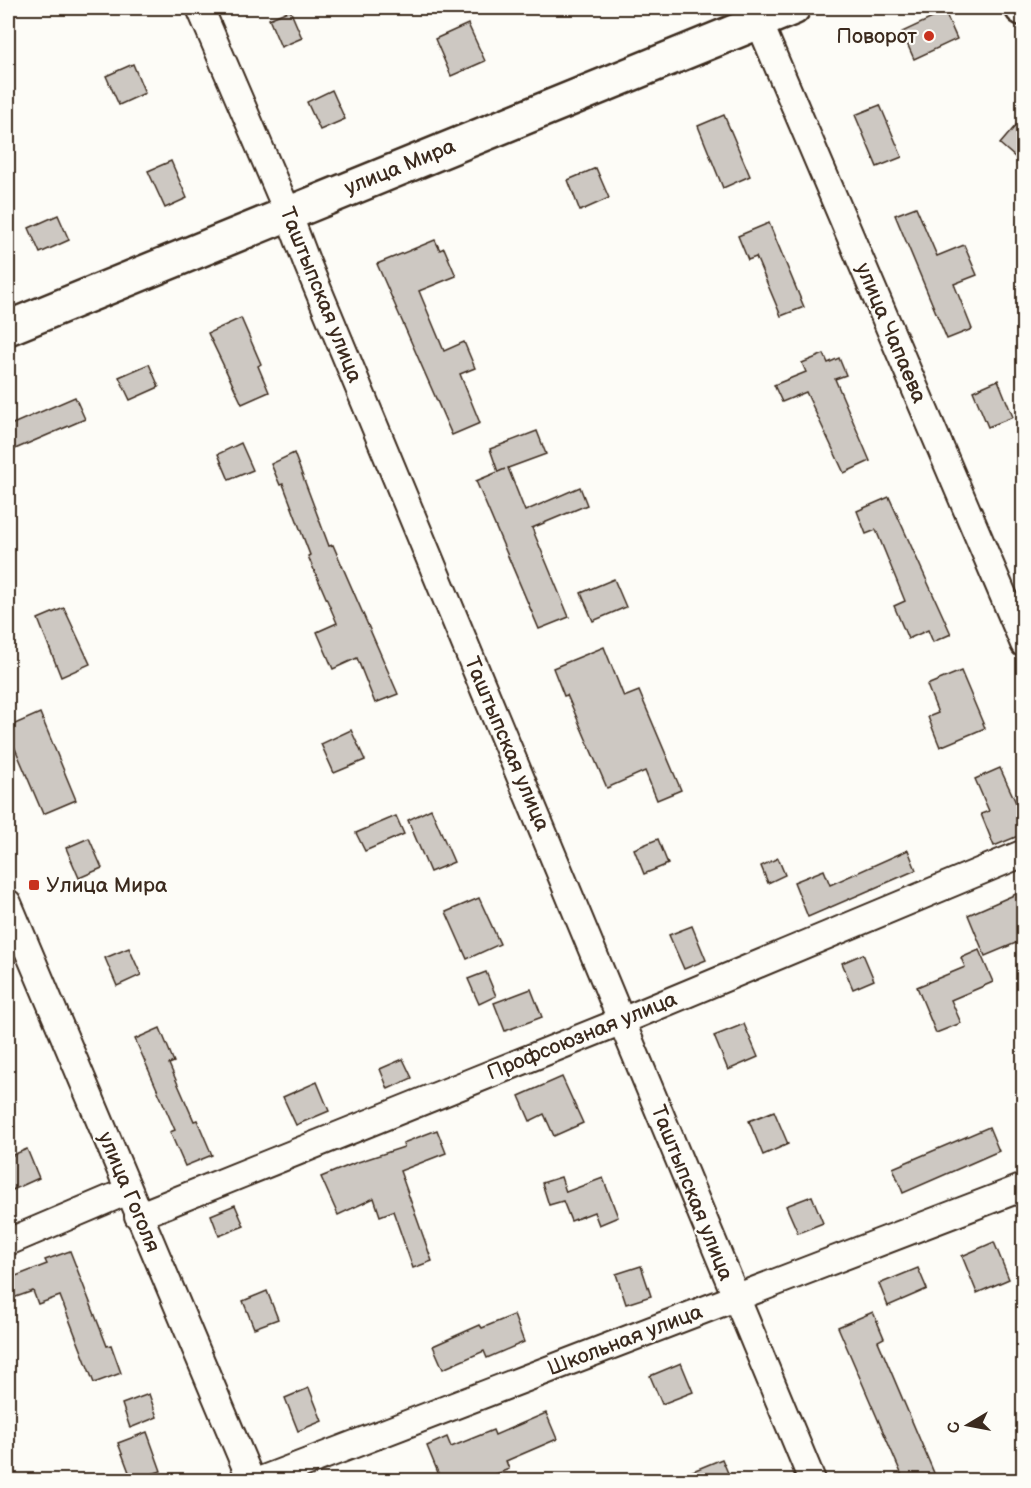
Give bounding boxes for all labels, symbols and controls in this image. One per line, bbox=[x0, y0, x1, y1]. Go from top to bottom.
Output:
place label: Поворот bbox=[836, 24, 917, 49]
marker: Поворот bbox=[922, 29, 936, 43]
street label: улица Мира bbox=[341, 133, 460, 201]
street label: Таштыпская улица bbox=[274, 204, 368, 387]
street label: улица Чапаева bbox=[850, 259, 932, 407]
street label: Таштыпская улица bbox=[459, 653, 555, 835]
place label: Улица Мира bbox=[46, 873, 168, 898]
marker: Улица Мира bbox=[27, 878, 41, 892]
street label: Профсоюзная улица bbox=[483, 986, 681, 1086]
street label: Таштыпская улица bbox=[645, 1102, 739, 1285]
street label: улица Гоголя bbox=[92, 1128, 166, 1256]
street label: Школьная улица bbox=[544, 1299, 707, 1381]
north arrow bbox=[938, 1395, 998, 1455]
text: С bbox=[944, 1420, 965, 1434]

